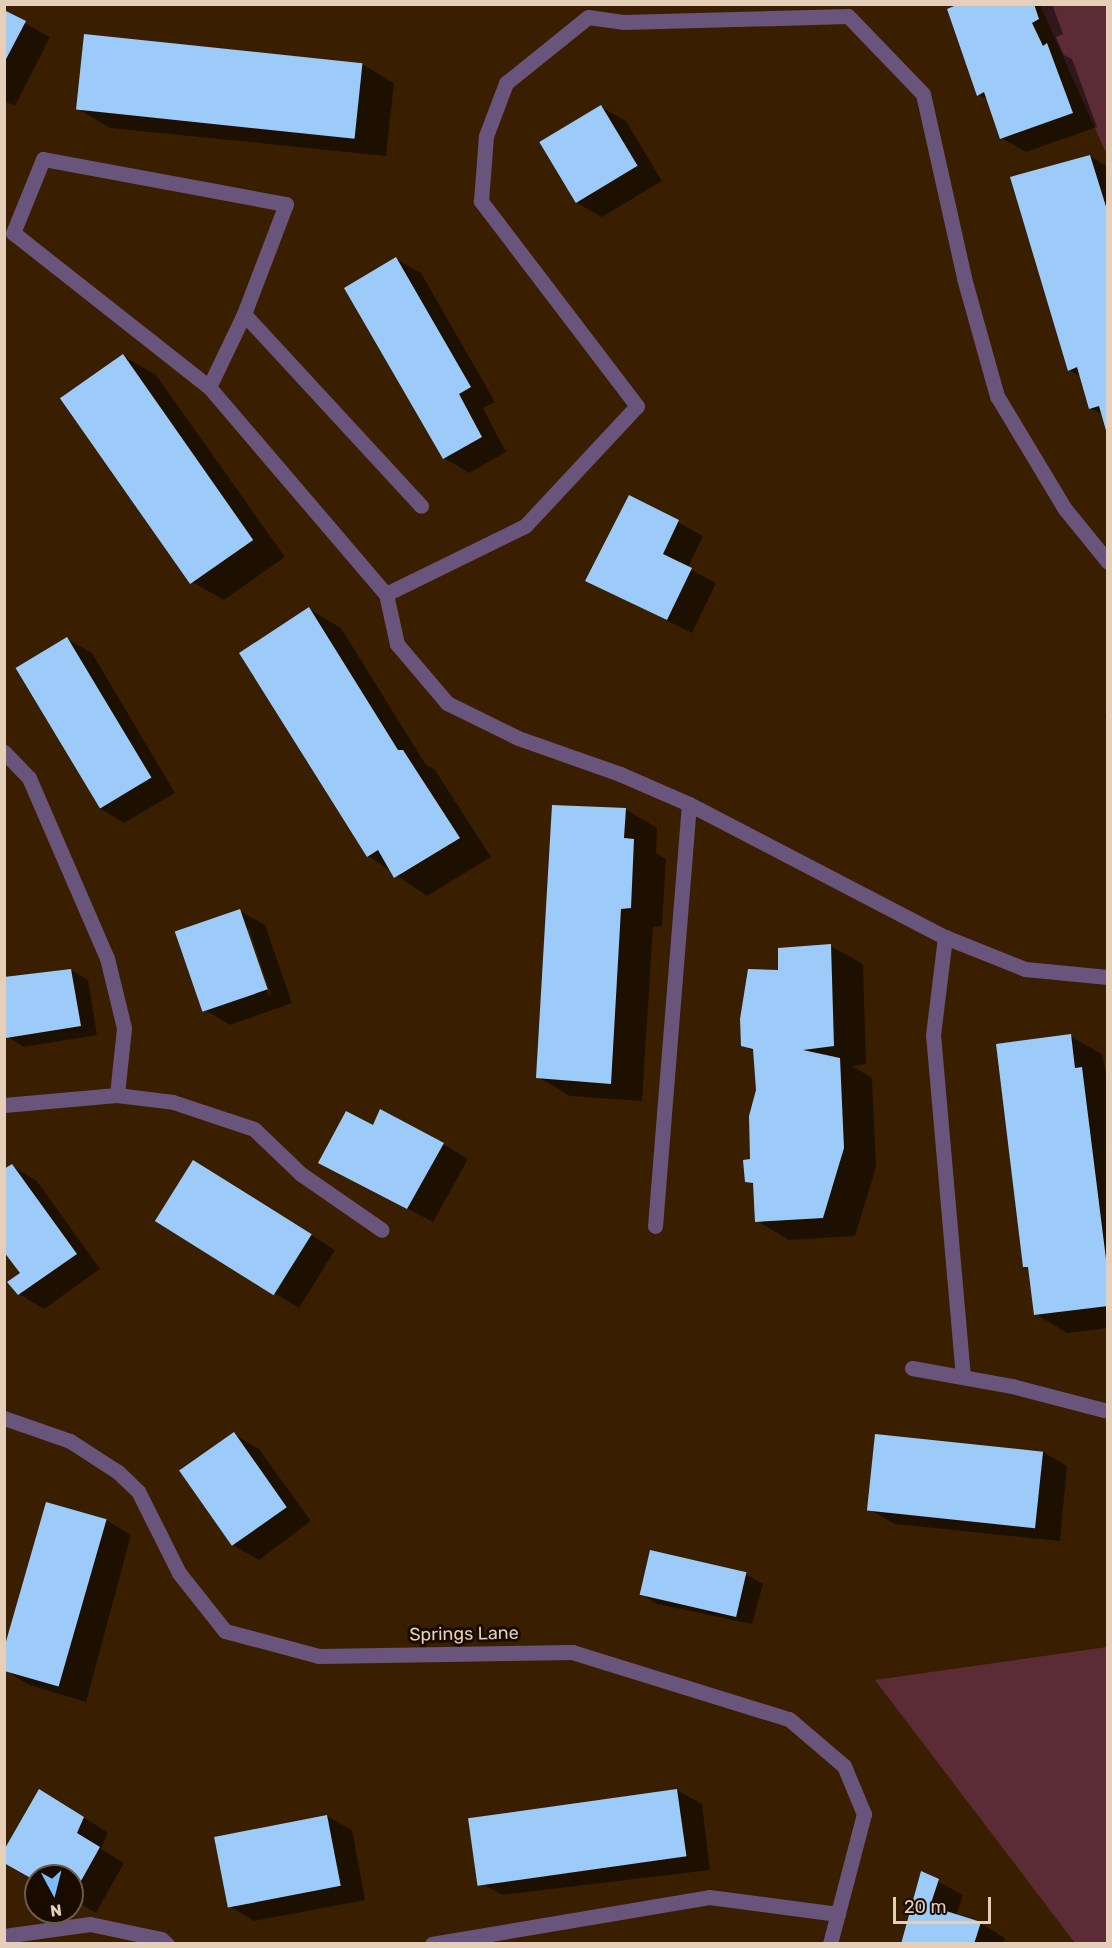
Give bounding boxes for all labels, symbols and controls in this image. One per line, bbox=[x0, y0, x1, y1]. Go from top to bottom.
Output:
street label: Springs Lane bbox=[409, 1622, 519, 1646]
north arrow bbox=[24, 1864, 84, 1924]
scale bar bbox=[896, 1885, 994, 1923]
text: 20 m bbox=[904, 1896, 946, 1918]
text: N bbox=[49, 1900, 63, 1921]

